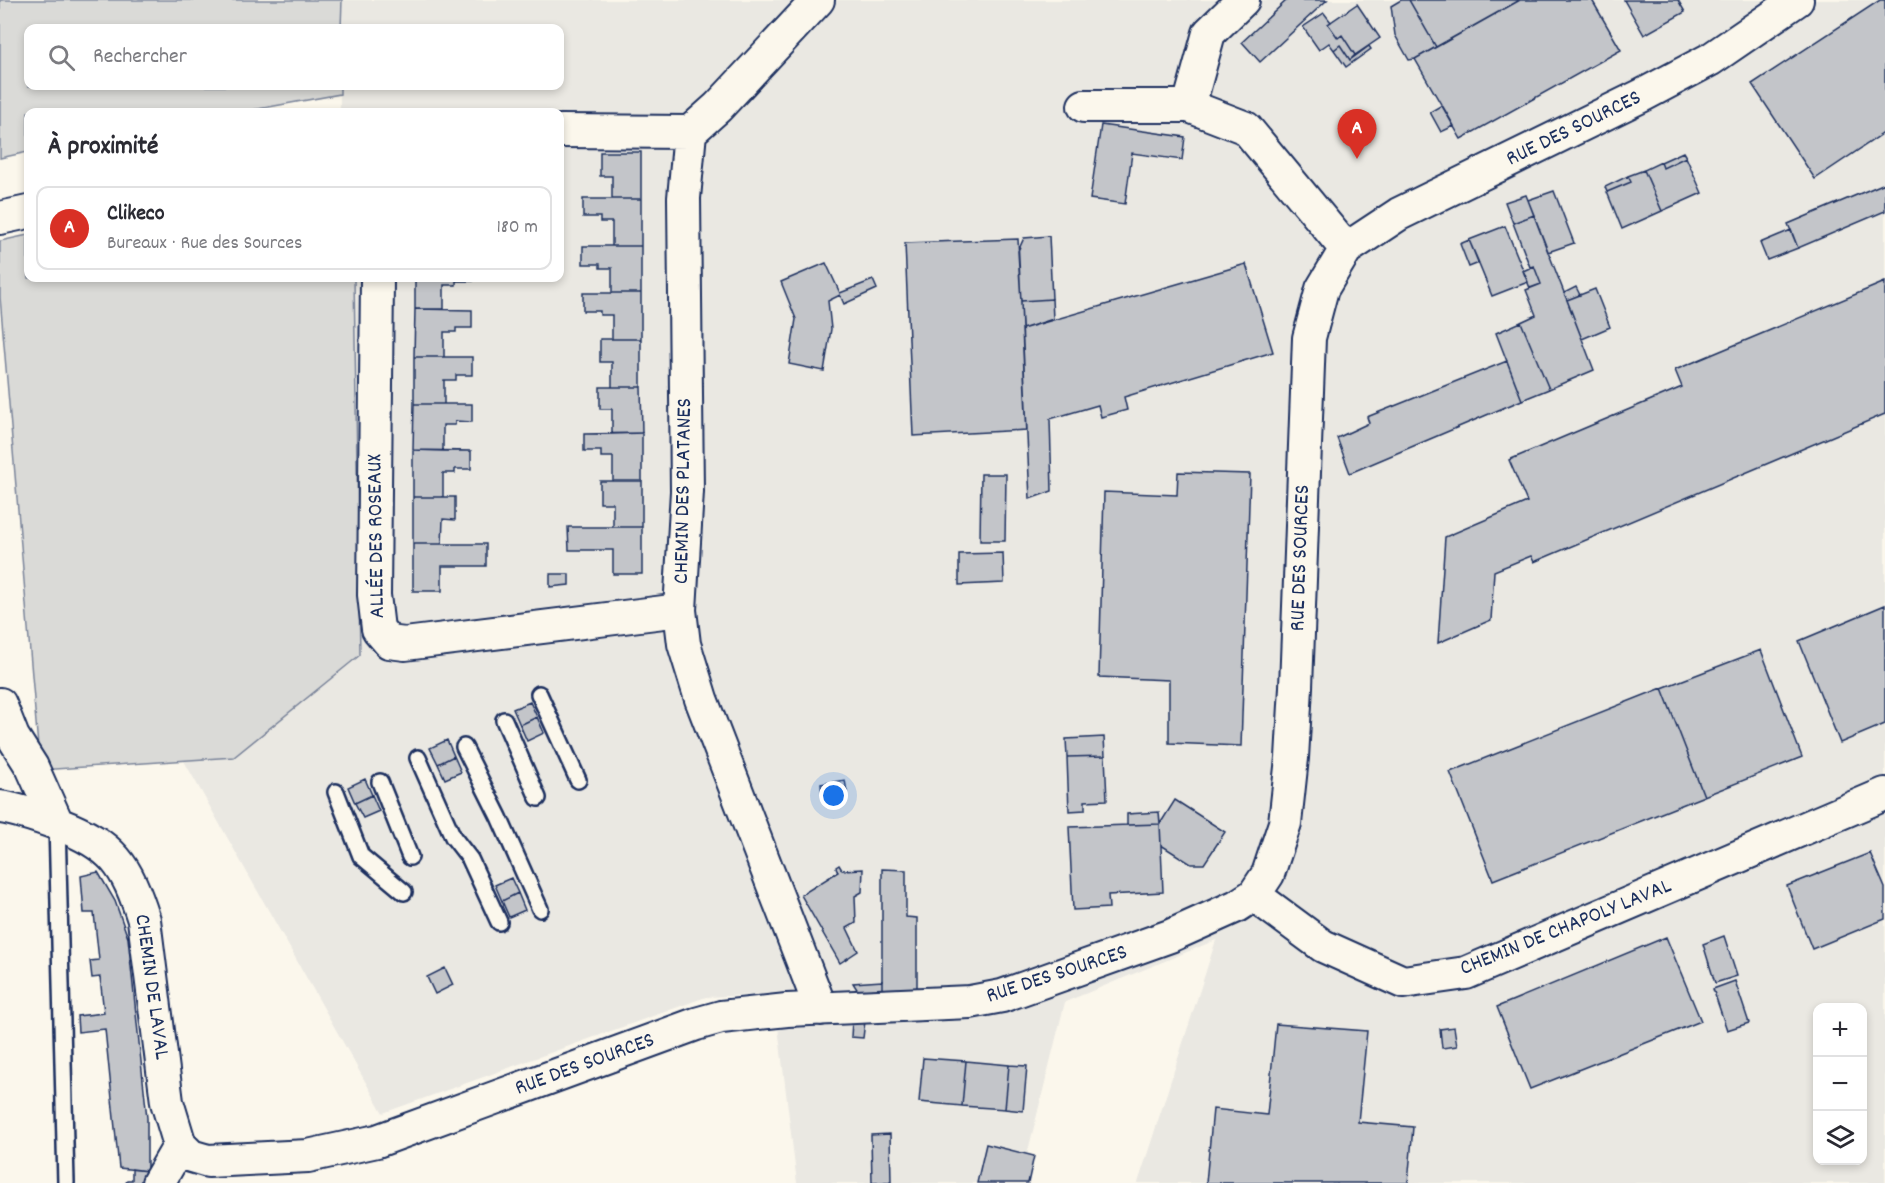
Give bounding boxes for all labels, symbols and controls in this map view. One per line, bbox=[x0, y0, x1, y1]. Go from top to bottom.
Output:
search box bbox=[24, 24, 564, 90]
icon: search bbox=[45, 41, 78, 74]
text: Rechercher bbox=[93, 42, 187, 73]
street label: RUE DES SOURCES bbox=[1501, 83, 1647, 175]
pin: A bbox=[1338, 110, 1376, 159]
text: À proximité bbox=[48, 129, 158, 166]
text: Clikeco bbox=[107, 199, 164, 230]
text: A bbox=[64, 214, 75, 242]
text: 180 m bbox=[496, 214, 538, 242]
text: Bureaux · Rue des Sources bbox=[107, 230, 302, 258]
street label: CHEMIN DES PLATANES bbox=[667, 398, 701, 584]
street label: ALLÉE DES ROSEAUX bbox=[360, 453, 394, 619]
street label: RUE DES SOURCES bbox=[1283, 484, 1319, 632]
your location bbox=[819, 781, 848, 810]
street label: CHEMIN DE CHAPOLY LAVAL bbox=[1456, 871, 1676, 985]
street label: CHEMIN DE LAVAL bbox=[125, 912, 177, 1062]
street label: RUE DES SOURCES bbox=[982, 938, 1132, 1012]
map controls bbox=[1813, 1003, 1867, 1165]
button: + bbox=[1813, 1003, 1867, 1057]
street label: RUE DES SOURCES bbox=[511, 1025, 659, 1105]
button: − bbox=[1813, 1057, 1867, 1111]
button: layers bbox=[1813, 1111, 1867, 1165]

